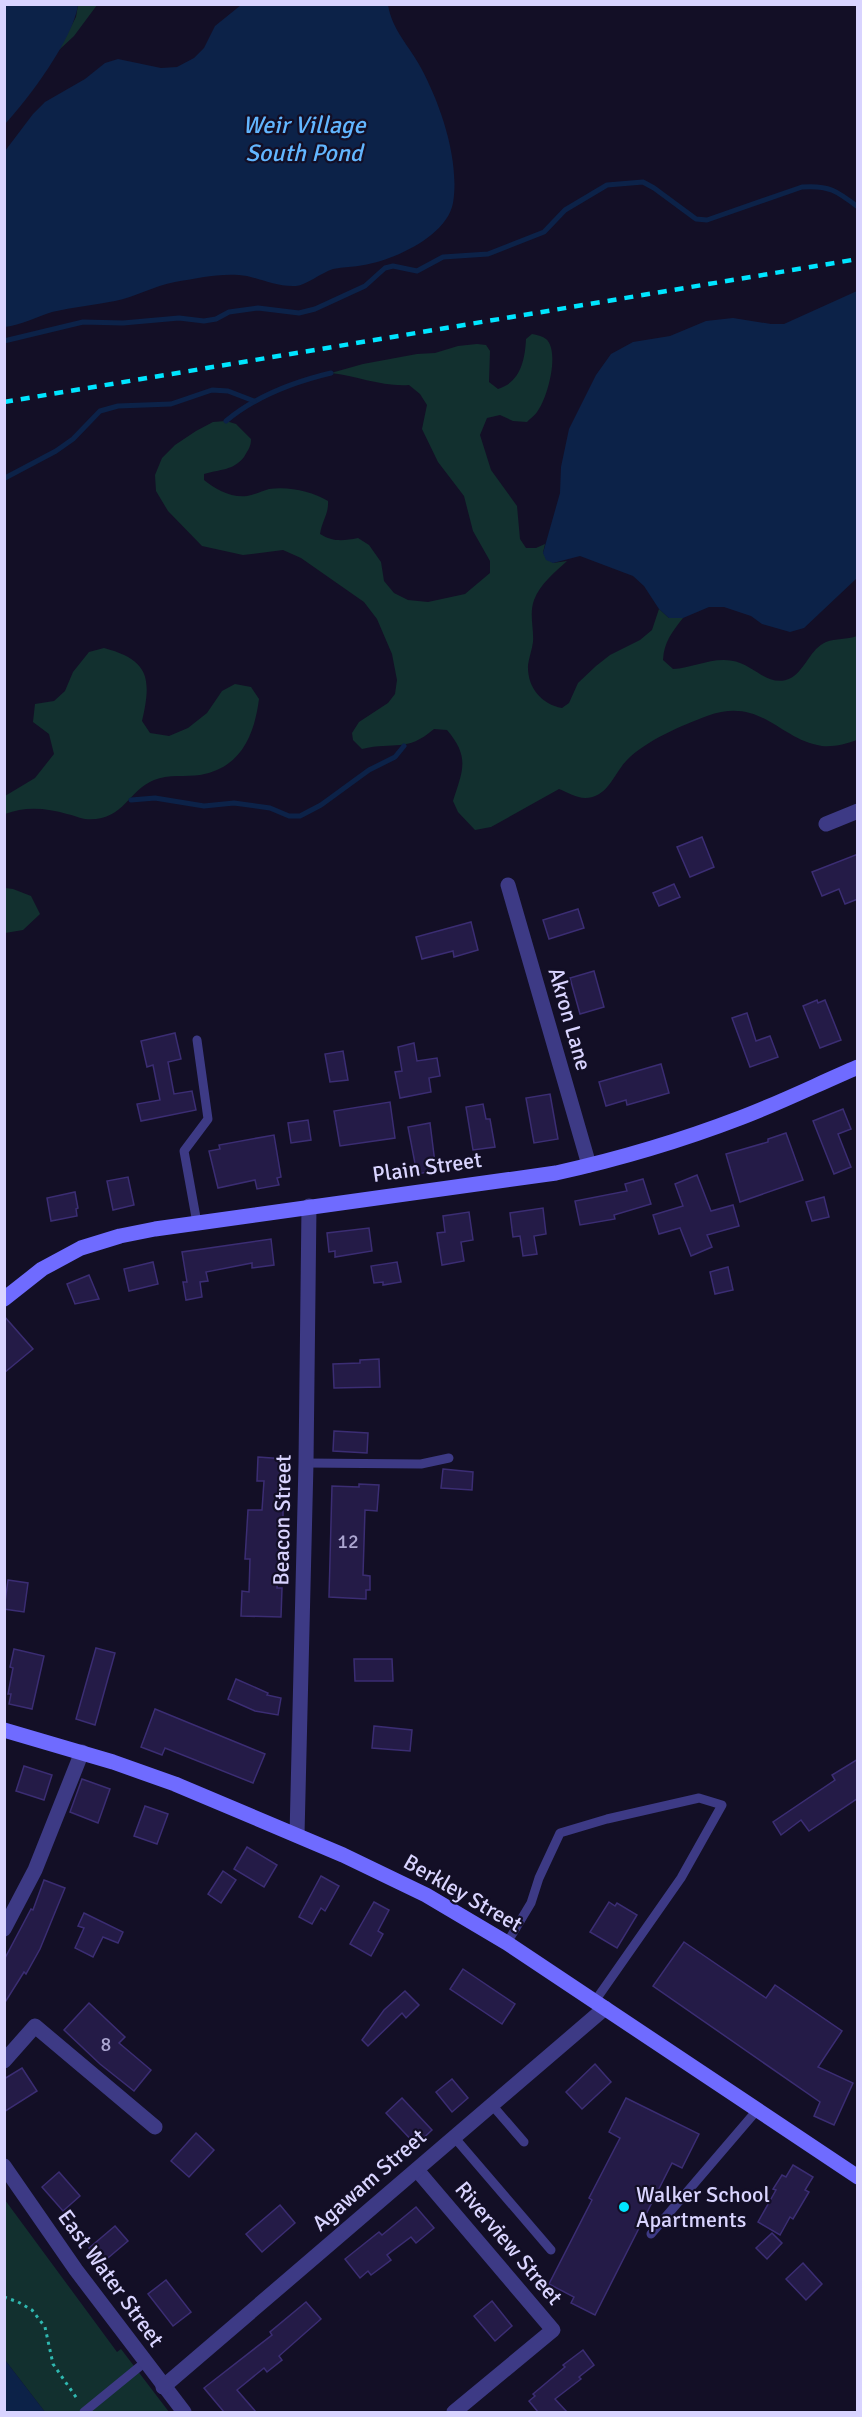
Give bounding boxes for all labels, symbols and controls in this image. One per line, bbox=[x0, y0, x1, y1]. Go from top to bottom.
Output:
water label: Weir Village South Pond bbox=[242, 110, 366, 168]
street label: Akron Lane bbox=[542, 964, 598, 1074]
street label: Plain Street bbox=[371, 1146, 484, 1188]
street label: Beacon Street bbox=[267, 1454, 297, 1586]
house number: 12 bbox=[337, 1529, 359, 1554]
street label: Berkley Street bbox=[399, 1848, 527, 1938]
house number: 8 bbox=[101, 2032, 111, 2057]
street label: Agawam Street bbox=[306, 2123, 432, 2237]
street label: Riverview Street bbox=[450, 2176, 569, 2310]
place label: Walker School Apartments bbox=[636, 2181, 770, 2233]
marker: Walker School Apartments bbox=[617, 2200, 631, 2214]
street label: East Water Street bbox=[52, 2204, 170, 2352]

